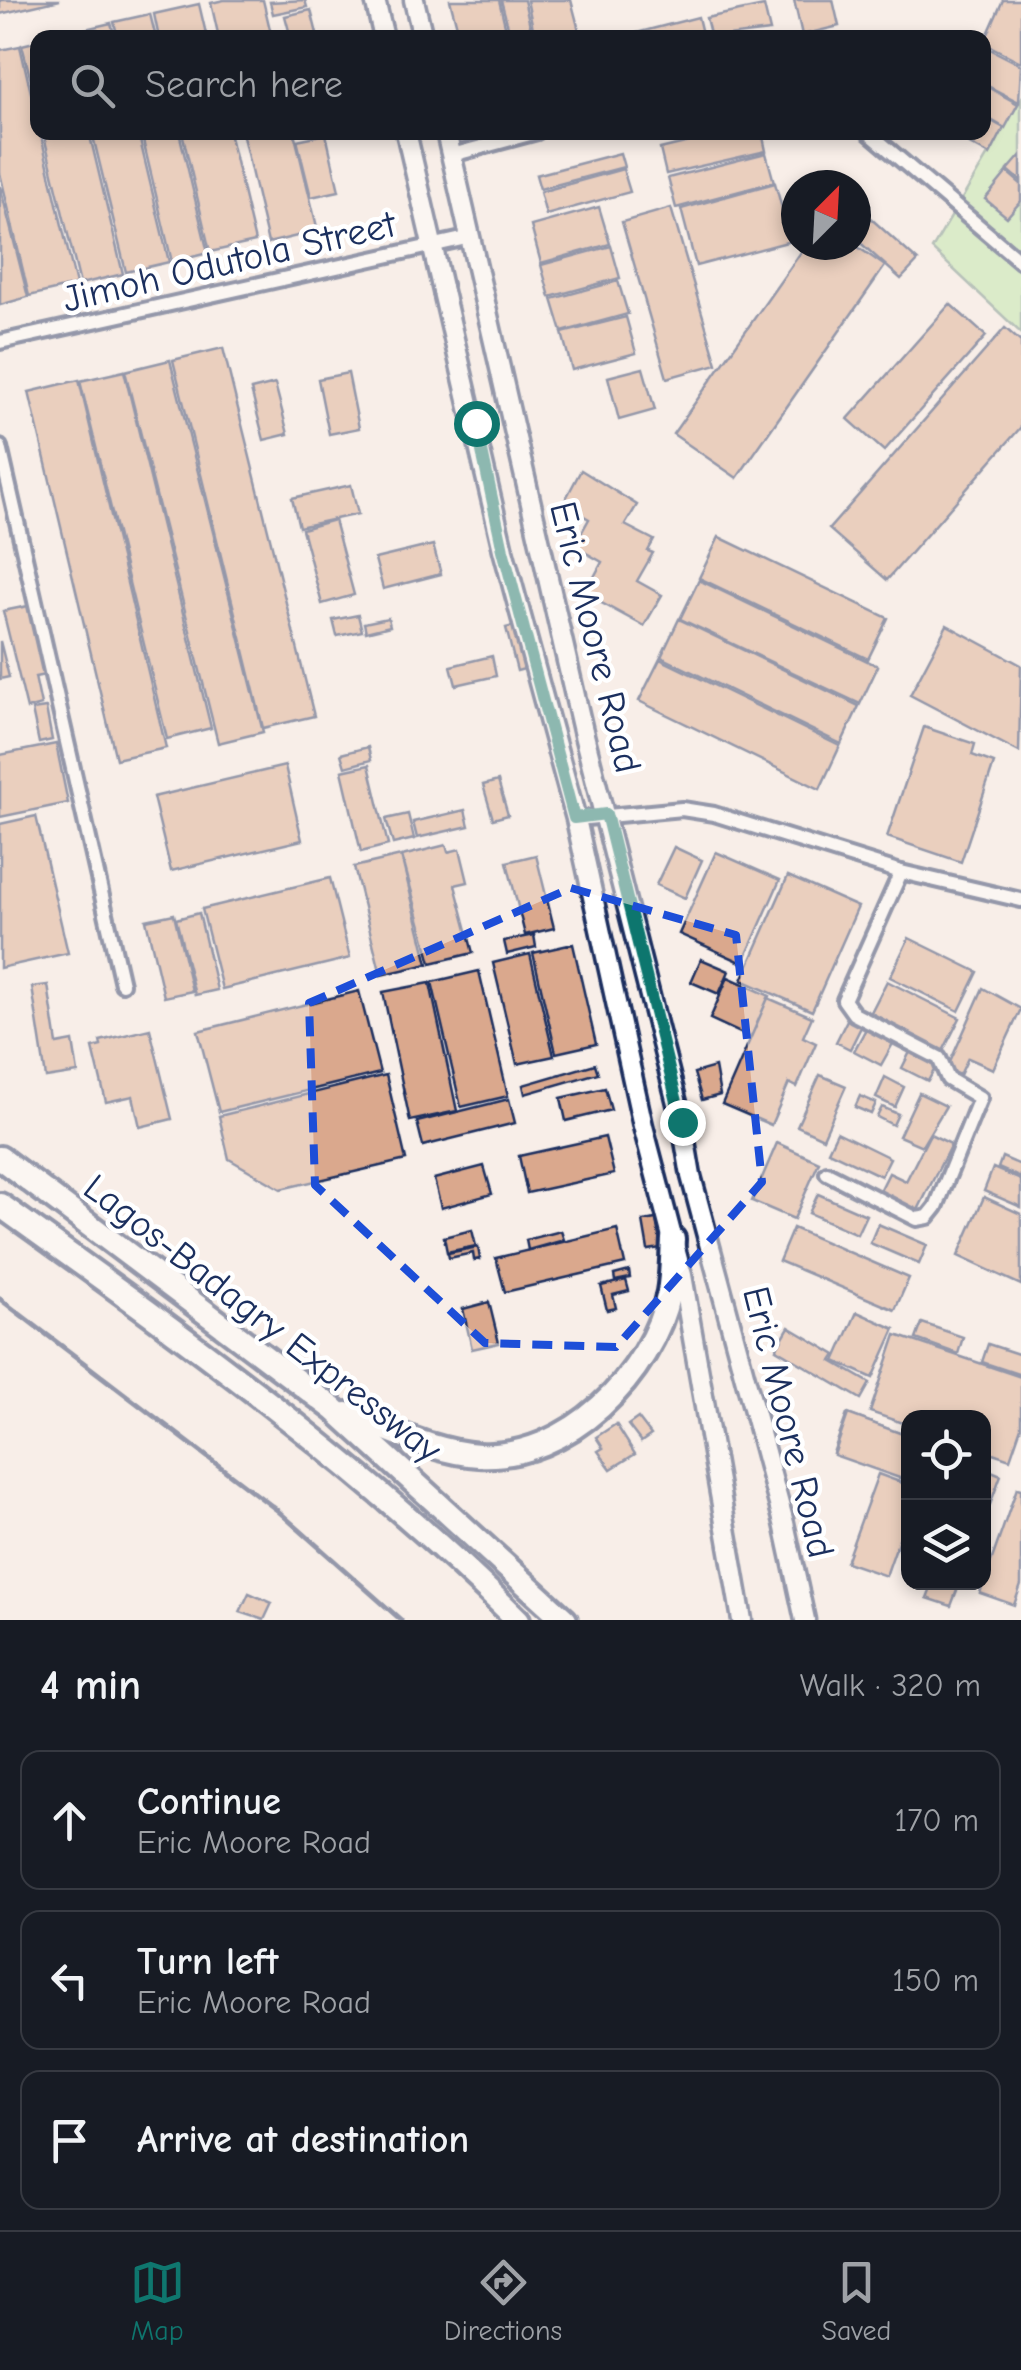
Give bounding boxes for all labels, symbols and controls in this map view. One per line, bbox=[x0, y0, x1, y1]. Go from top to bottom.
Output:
search box bbox=[30, 30, 991, 140]
icon: search bbox=[65, 58, 120, 113]
text: Search here bbox=[145, 63, 343, 107]
north arrow bbox=[781, 170, 871, 260]
street label: Jimoh Odutola Street bbox=[59, 202, 401, 322]
route start bbox=[454, 401, 500, 447]
street label: Eric Moore Road bbox=[540, 497, 650, 777]
route end bbox=[660, 1100, 706, 1146]
street label: Lagos-Badagry Expressway bbox=[75, 1166, 450, 1472]
street label: Eric Moore Road bbox=[733, 1282, 843, 1562]
map controls bbox=[901, 1410, 991, 1590]
button: locate bbox=[901, 1410, 991, 1500]
button: layers bbox=[901, 1500, 991, 1590]
text: 4 min bbox=[40, 1661, 141, 1710]
text: Walk · 320 m bbox=[800, 1667, 981, 1704]
text: Continue bbox=[137, 1780, 281, 1824]
icon: ahead bbox=[42, 1793, 97, 1848]
text: 170 m bbox=[895, 1802, 979, 1839]
text: Eric Moore Road bbox=[137, 1824, 371, 1861]
text: Turn left bbox=[137, 1940, 278, 1984]
icon: left bbox=[42, 1953, 97, 2008]
text: 150 m bbox=[892, 1962, 979, 1999]
text: Eric Moore Road bbox=[137, 1984, 371, 2021]
icon: arrive bbox=[42, 2113, 97, 2168]
text: Arrive at destination bbox=[137, 2118, 469, 2162]
tab: Map bbox=[130, 2255, 185, 2347]
tab: Directions bbox=[444, 2255, 562, 2347]
tab: Saved bbox=[821, 2255, 891, 2347]

